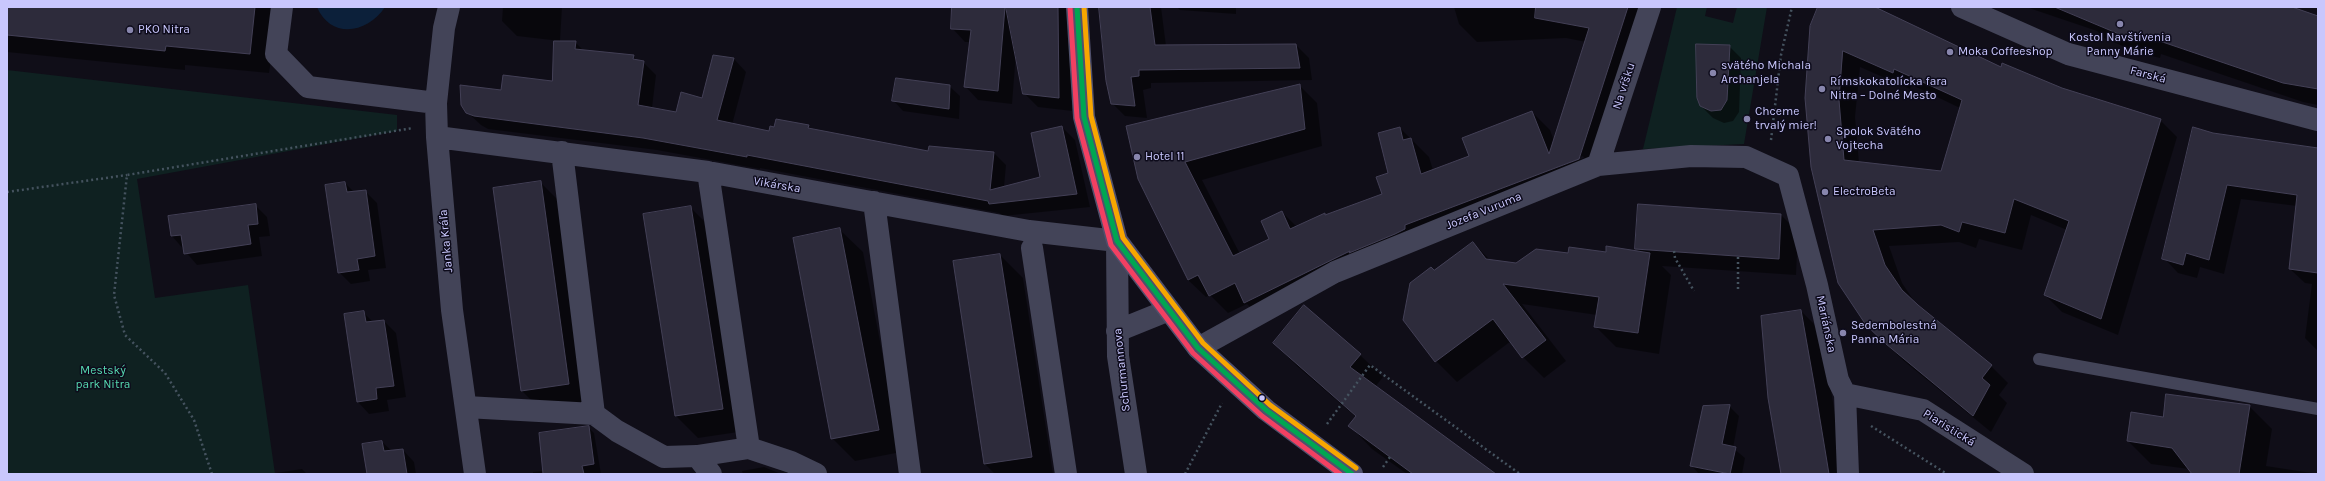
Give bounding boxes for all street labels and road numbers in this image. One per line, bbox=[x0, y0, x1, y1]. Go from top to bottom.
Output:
street label: Na vŕšku bbox=[1610, 61, 1638, 111]
street label: Farská bbox=[2128, 63, 2168, 87]
street label: Vikárska bbox=[752, 174, 802, 196]
street label: Jozefa Vuruma bbox=[1444, 189, 1524, 233]
street label: Janka Kráľa bbox=[436, 209, 456, 273]
street label: Mariánska bbox=[1813, 294, 1839, 354]
street label: Schurmannova bbox=[1110, 328, 1134, 412]
street label: Piaristická bbox=[1920, 406, 1978, 450]

